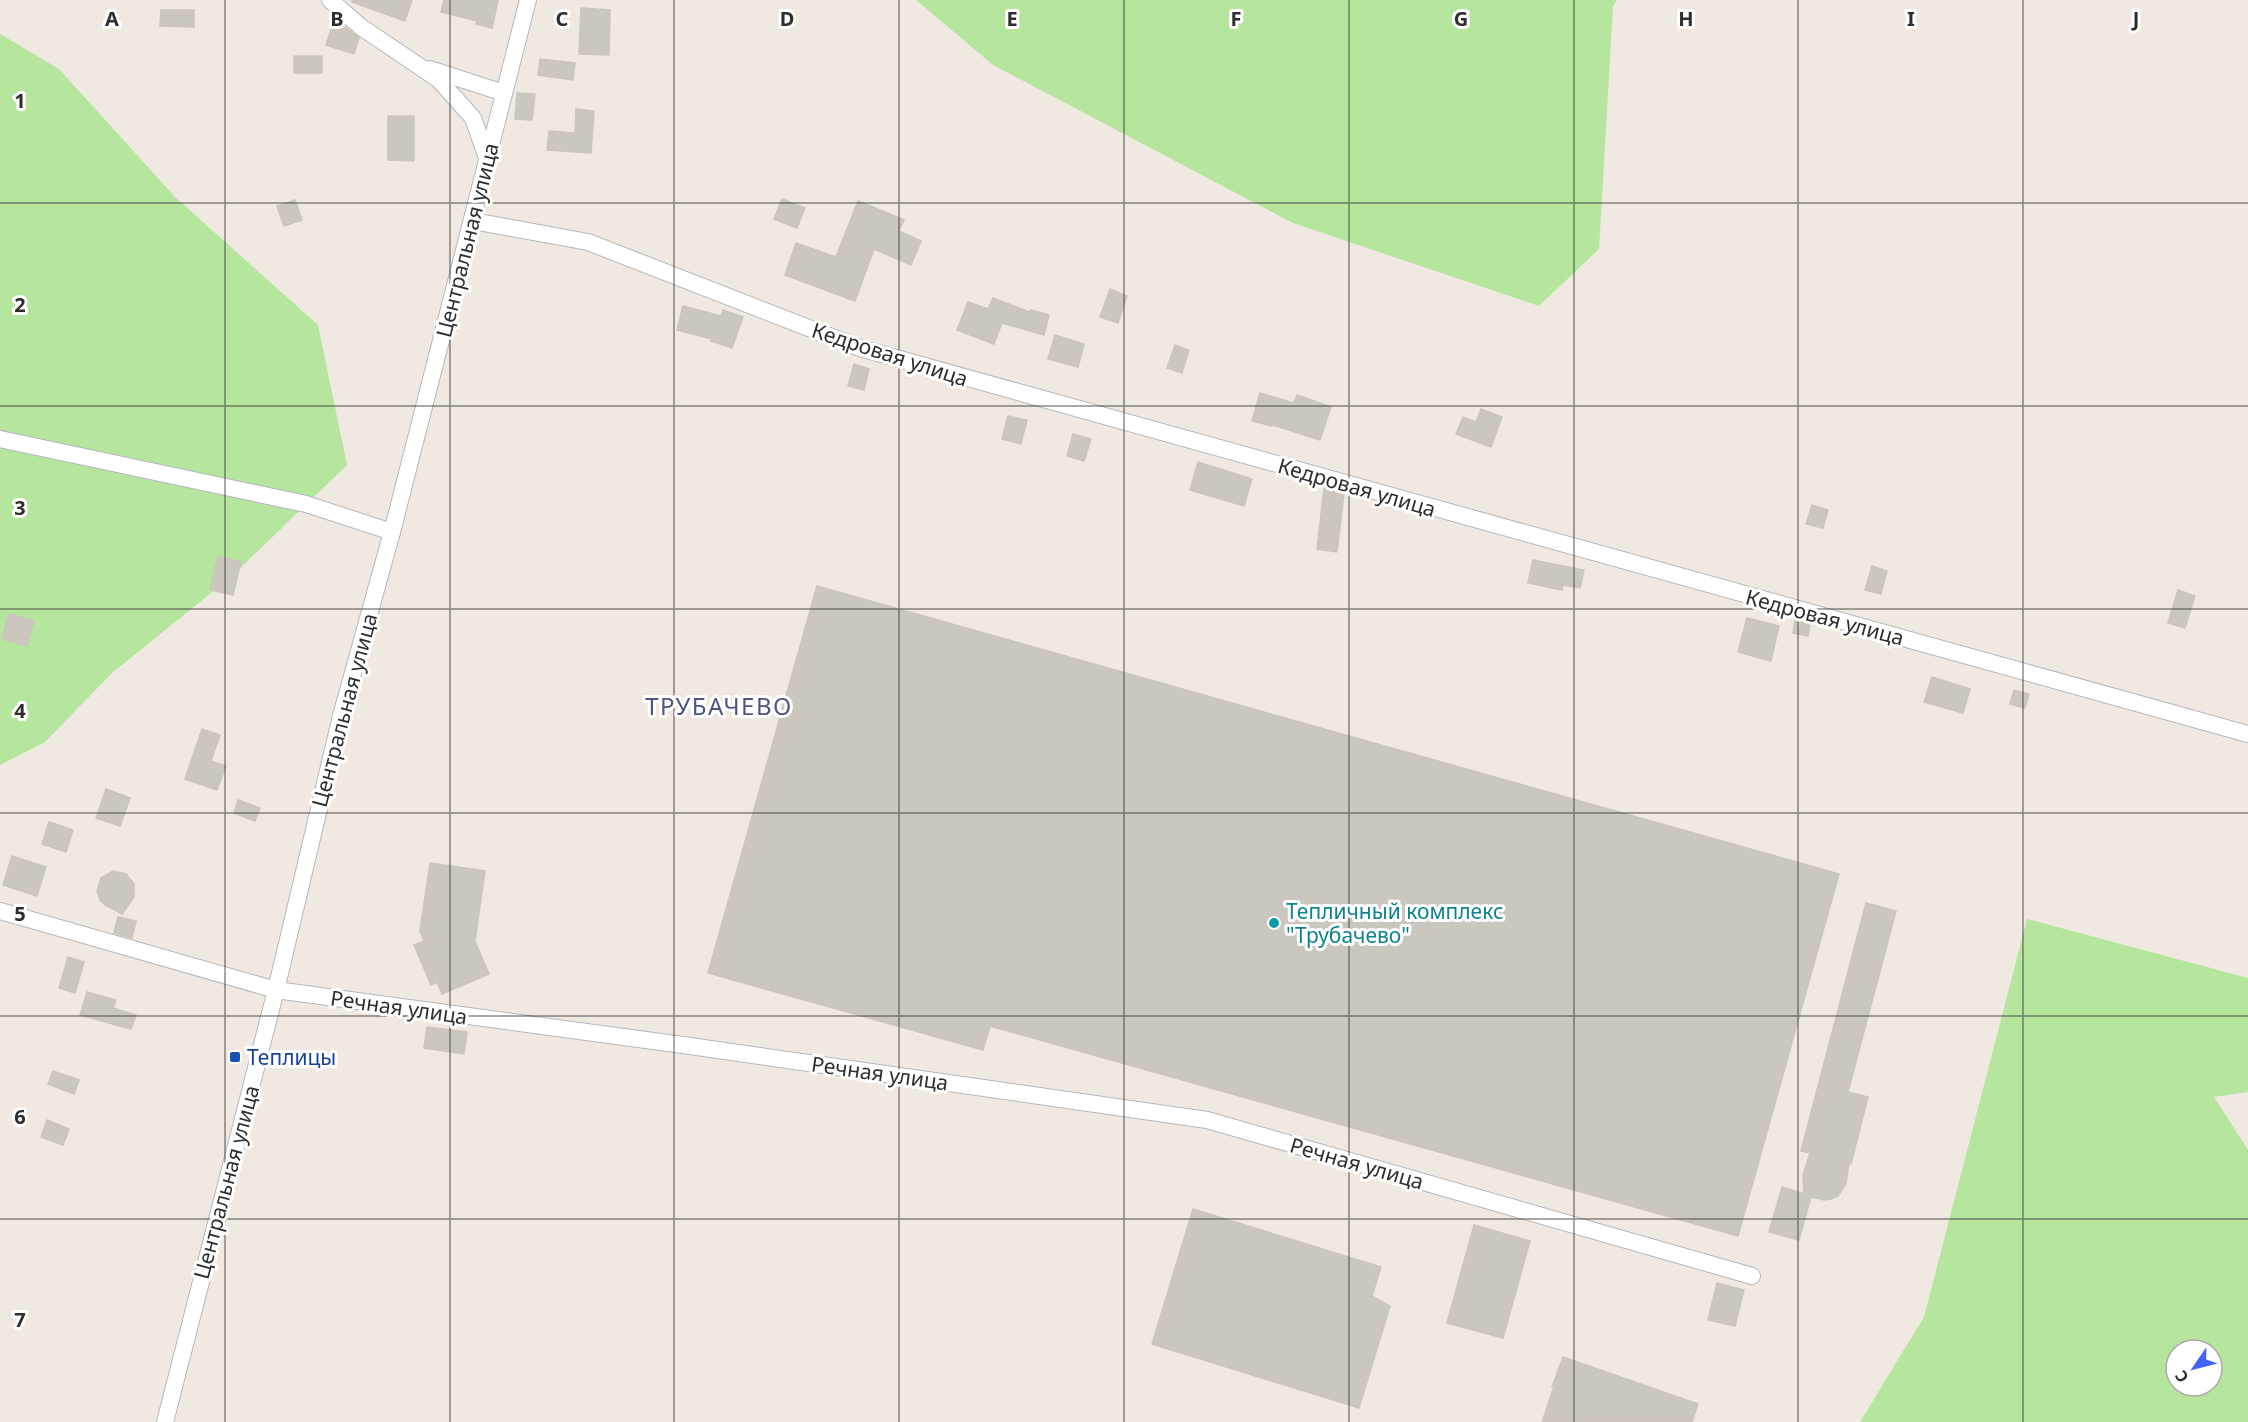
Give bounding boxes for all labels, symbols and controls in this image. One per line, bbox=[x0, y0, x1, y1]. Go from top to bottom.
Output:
text: A bbox=[105, 5, 119, 32]
text: B bbox=[330, 5, 344, 32]
text: C bbox=[556, 5, 569, 32]
text: D bbox=[780, 5, 794, 32]
text: E bbox=[1006, 5, 1018, 32]
text: F bbox=[1231, 5, 1241, 32]
text: G bbox=[1454, 5, 1468, 32]
text: H bbox=[1678, 5, 1694, 32]
text: I bbox=[1907, 5, 1915, 32]
text: J bbox=[2131, 5, 2139, 32]
text: 1 bbox=[14, 87, 26, 114]
street label: Центральная улица bbox=[429, 140, 505, 340]
text: 2 bbox=[14, 291, 26, 318]
street label: Кедровая улица bbox=[808, 316, 972, 392]
street label: Кедровая улица bbox=[1275, 451, 1439, 523]
text: 3 bbox=[14, 494, 26, 521]
street label: Кедровая улица bbox=[1743, 582, 1907, 652]
street label: Центральная улица bbox=[305, 610, 383, 810]
district label: ТРУБАЧЕВО bbox=[645, 689, 793, 722]
text: 4 bbox=[14, 697, 26, 724]
place label: Тепличный комплекс "Трубачево" bbox=[1286, 897, 1503, 949]
text: 5 bbox=[14, 900, 26, 927]
marker: Тепличный комплекс "Трубачево" bbox=[1267, 916, 1281, 930]
street label: Речная улица bbox=[329, 984, 469, 1030]
place label: Теплицы bbox=[247, 1043, 336, 1071]
marker: Теплицы bbox=[228, 1050, 242, 1064]
street label: Речная улица bbox=[810, 1050, 950, 1096]
street label: Центральная улица bbox=[187, 1082, 265, 1282]
text: 6 bbox=[14, 1103, 26, 1130]
street label: Речная улица bbox=[1287, 1131, 1427, 1195]
text: 7 bbox=[14, 1306, 26, 1333]
north arrow bbox=[2164, 1338, 2224, 1398]
text: С bbox=[2170, 1366, 2194, 1387]

